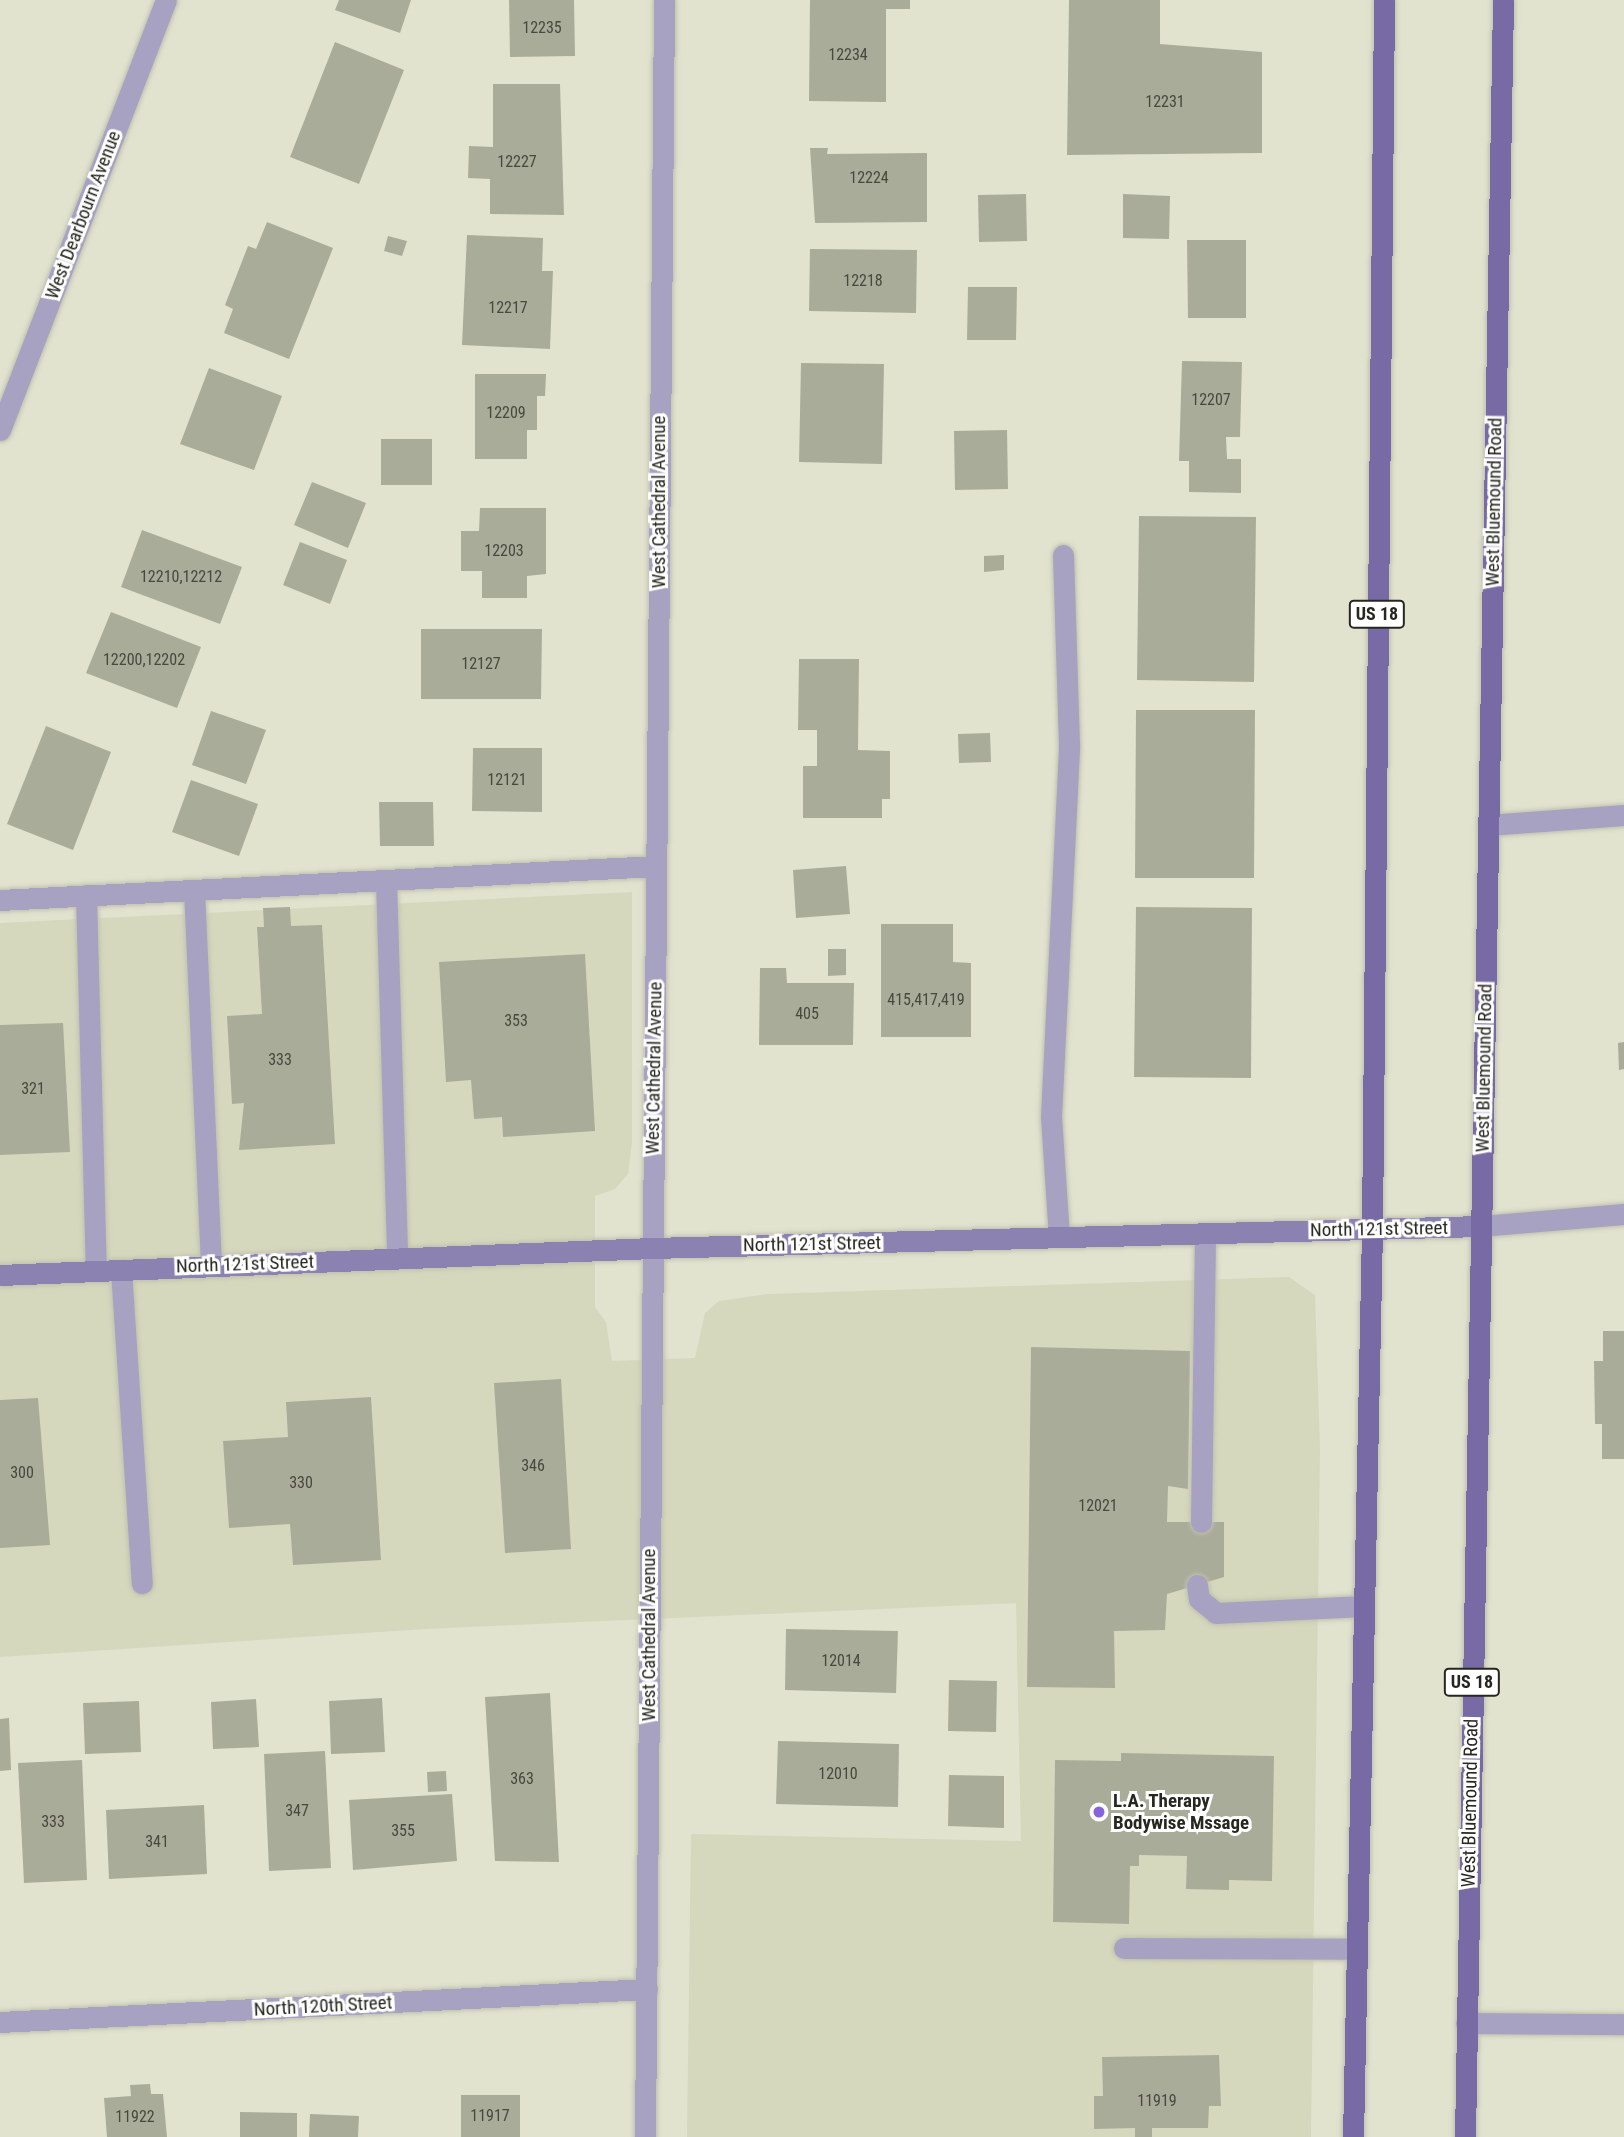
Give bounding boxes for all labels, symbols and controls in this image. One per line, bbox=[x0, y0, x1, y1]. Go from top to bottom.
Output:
house number: 12235 bbox=[522, 18, 562, 38]
house number: 12234 bbox=[828, 45, 868, 65]
house number: 12231 bbox=[1145, 92, 1185, 112]
street label: West Dearbourn Avenue bbox=[40, 128, 126, 302]
house number: 12227 bbox=[497, 152, 537, 172]
house number: 12224 bbox=[849, 168, 889, 188]
house number: 12218 bbox=[843, 271, 883, 291]
house number: 12217 bbox=[488, 298, 528, 318]
house number: 12207 bbox=[1191, 390, 1231, 410]
house number: 12209 bbox=[486, 403, 526, 423]
street label: West Cathedral Avenue bbox=[648, 416, 670, 588]
street label: West Bluemound Road bbox=[1481, 417, 1507, 587]
house number: 12203 bbox=[484, 541, 524, 561]
house number: 12210,12212 bbox=[140, 567, 222, 587]
road number: US 18 bbox=[1347, 600, 1407, 628]
house number: 12200,12202 bbox=[103, 650, 185, 670]
house number: 12127 bbox=[461, 654, 501, 674]
house number: 12121 bbox=[487, 770, 527, 790]
street label: West Cathedral Avenue bbox=[641, 981, 667, 1155]
street label: West Bluemound Road bbox=[1471, 983, 1497, 1153]
house number: 415,417,419 bbox=[887, 990, 965, 1010]
house number: 405 bbox=[795, 1004, 819, 1024]
house number: 353 bbox=[504, 1011, 528, 1031]
house number: 333 bbox=[268, 1050, 292, 1070]
house number: 321 bbox=[21, 1079, 45, 1099]
street label: North 121st Street bbox=[1310, 1216, 1448, 1242]
street label: North 121st Street bbox=[743, 1231, 881, 1257]
street label: North 121st Street bbox=[176, 1250, 314, 1278]
house number: 346 bbox=[521, 1456, 545, 1476]
house number: 300 bbox=[10, 1463, 34, 1483]
house number: 330 bbox=[289, 1473, 313, 1493]
house number: 12021 bbox=[1078, 1496, 1118, 1516]
street label: West Cathedral Avenue bbox=[638, 1549, 660, 1721]
house number: 12014 bbox=[821, 1651, 861, 1671]
road number: US 18 bbox=[1442, 1667, 1502, 1696]
street label: West Bluemound Road bbox=[1457, 1718, 1483, 1888]
house number: 12010 bbox=[818, 1764, 858, 1784]
house number: 363 bbox=[510, 1769, 534, 1789]
place label: L.A. Therapy Bodywise Mssage bbox=[1113, 1790, 1249, 1834]
house number: 347 bbox=[285, 1801, 309, 1821]
marker: L.A. Therapy Bodywise Mssage bbox=[1091, 1804, 1107, 1820]
house number: 333 bbox=[41, 1812, 65, 1832]
house number: 355 bbox=[391, 1821, 415, 1841]
house number: 341 bbox=[145, 1832, 169, 1852]
street label: North 120th Street bbox=[253, 1991, 393, 2021]
house number: 11919 bbox=[1137, 2091, 1177, 2111]
house number: 11917 bbox=[470, 2106, 510, 2126]
house number: 11922 bbox=[115, 2107, 155, 2127]

